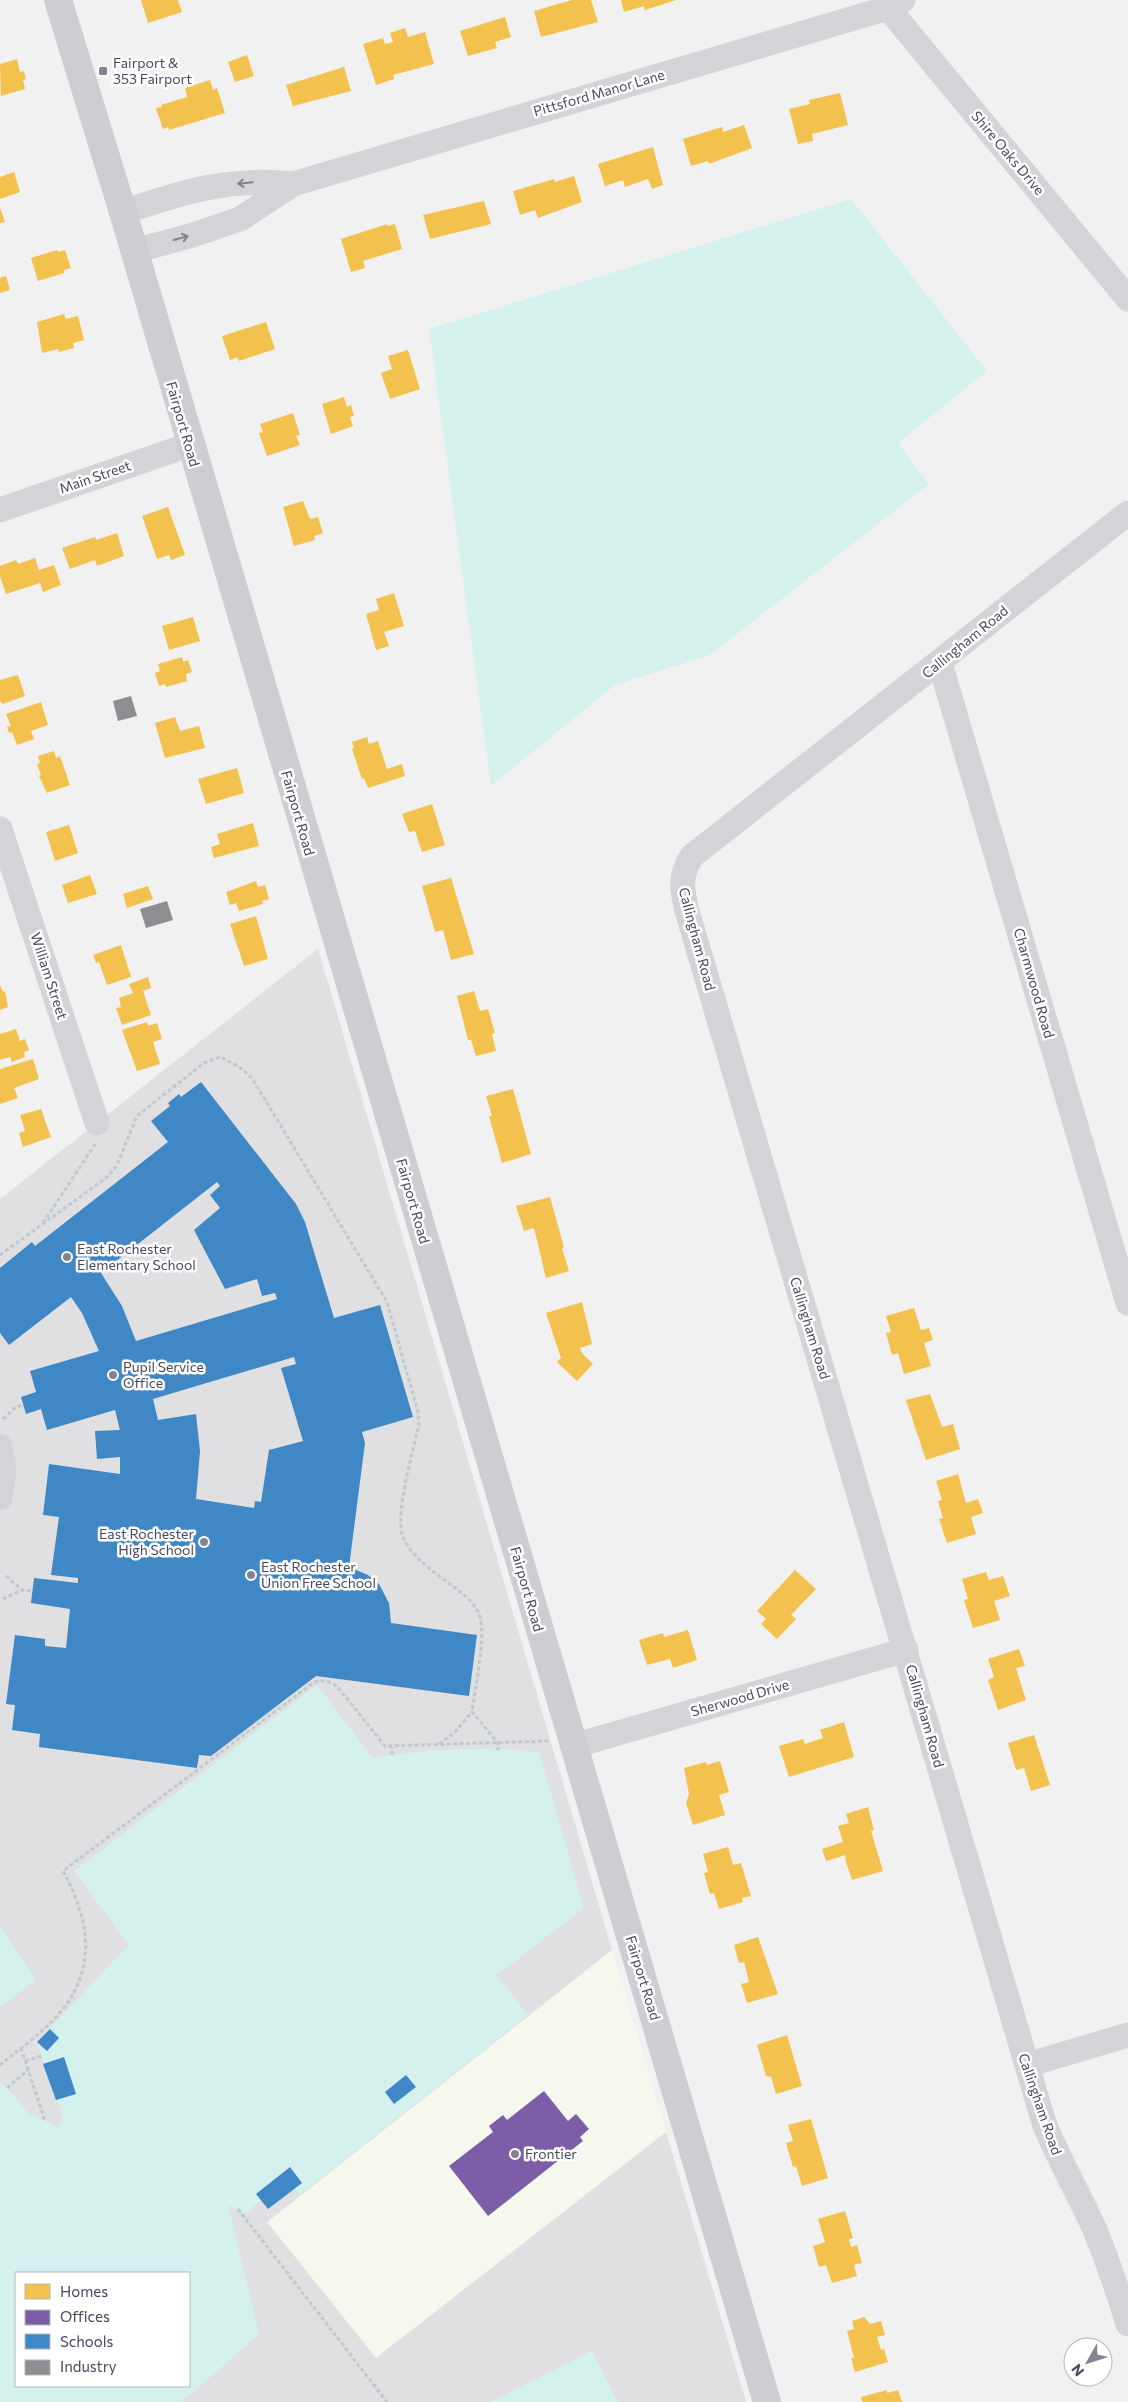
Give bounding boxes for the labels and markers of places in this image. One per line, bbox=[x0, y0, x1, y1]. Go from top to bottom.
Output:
place label: Fairport & 353 Fairport bbox=[113, 54, 192, 87]
marker: Fairport & 353 Fairport bbox=[97, 65, 109, 77]
place label: East Rochester Elementary School bbox=[77, 1240, 196, 1273]
marker: East Rochester Elementary School bbox=[61, 1251, 73, 1263]
place label: Pupil Service Office bbox=[123, 1358, 204, 1391]
marker: Pupil Service Office bbox=[107, 1369, 119, 1381]
place label: East Rochester High School bbox=[99, 1525, 194, 1558]
marker: East Rochester High School bbox=[198, 1536, 210, 1548]
place label: East Rochester Union Free School bbox=[261, 1558, 376, 1591]
marker: East Rochester Union Free School bbox=[245, 1569, 257, 1581]
place label: Frontier bbox=[525, 2145, 577, 2162]
marker: Frontier bbox=[509, 2148, 521, 2160]

